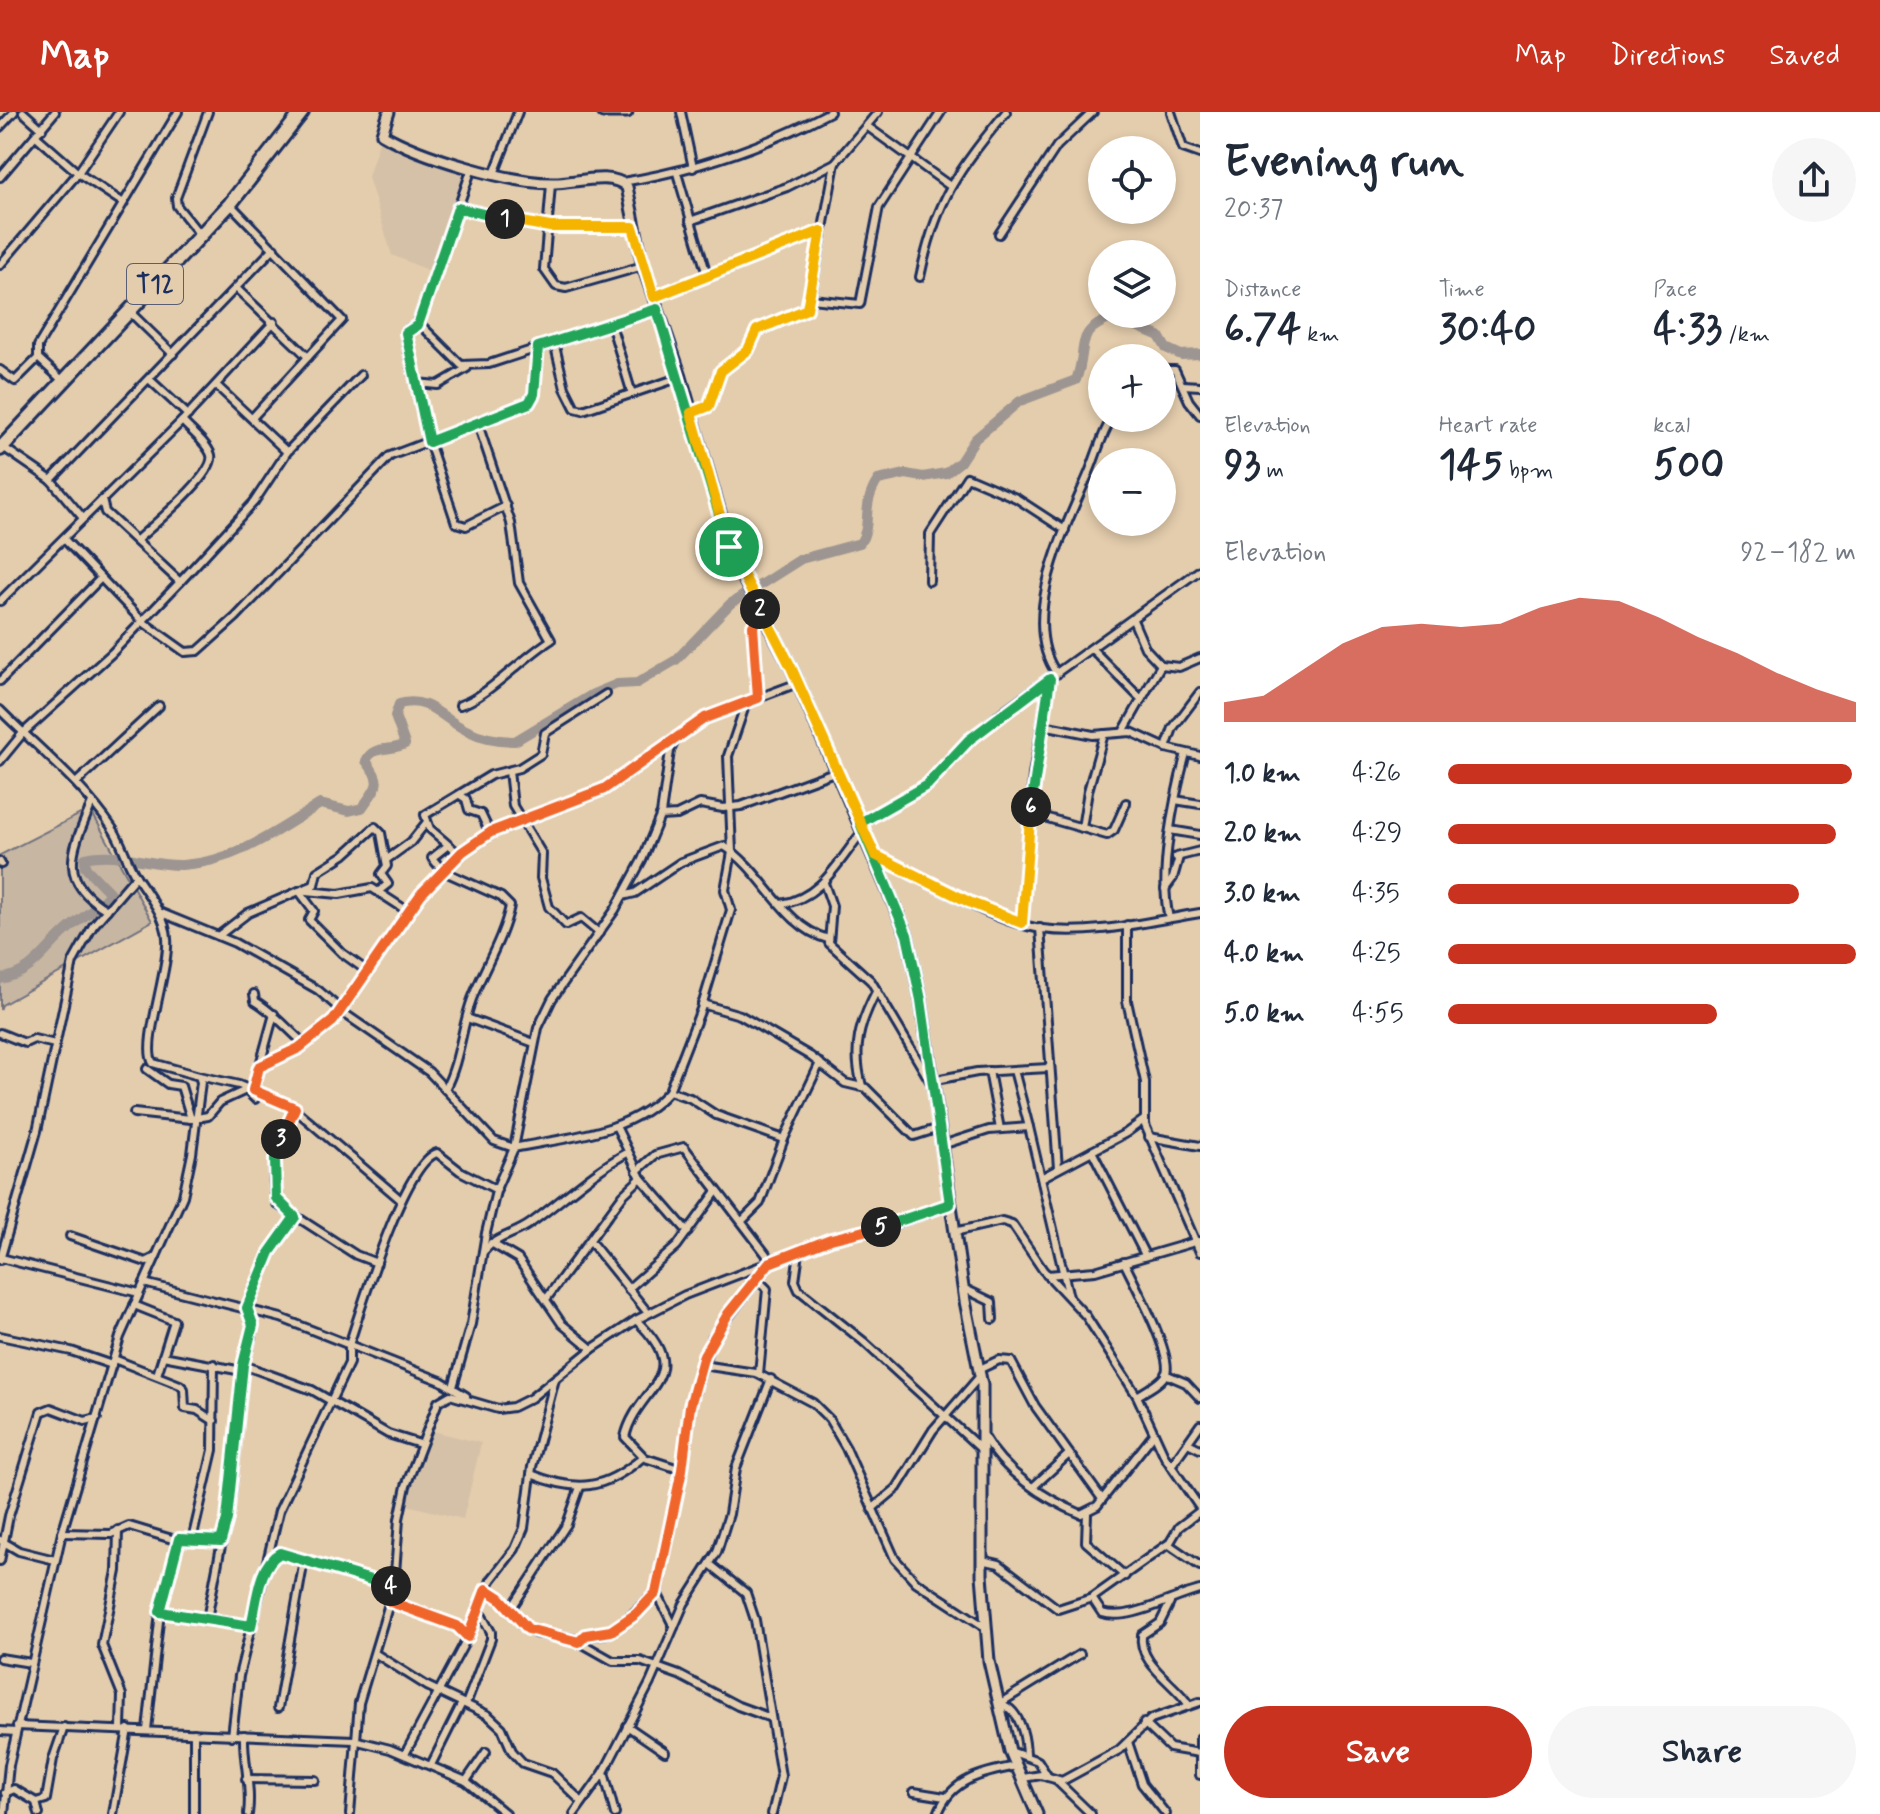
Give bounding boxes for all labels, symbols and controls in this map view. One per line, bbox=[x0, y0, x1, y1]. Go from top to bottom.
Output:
text: Map bbox=[40, 32, 110, 81]
text: Map bbox=[1515, 38, 1566, 75]
text: Directions bbox=[1610, 38, 1725, 75]
text: Saved bbox=[1769, 38, 1840, 75]
text: Evening run bbox=[1224, 134, 1464, 192]
map controls bbox=[1088, 136, 1176, 536]
button: locate bbox=[1088, 136, 1176, 224]
button: share bbox=[1772, 138, 1856, 222]
text: 20:37 bbox=[1224, 193, 1283, 227]
pin: 1 bbox=[485, 199, 525, 239]
text: 1 bbox=[500, 205, 510, 233]
button: layers bbox=[1088, 240, 1176, 328]
road number: T12 bbox=[127, 264, 183, 304]
text: Distance bbox=[1224, 276, 1301, 304]
text: Time bbox=[1439, 276, 1485, 304]
text: Pace bbox=[1653, 276, 1697, 304]
text: 6.74 bbox=[1224, 304, 1301, 356]
text: 30:40 bbox=[1439, 304, 1536, 356]
text: 4:33 bbox=[1653, 304, 1722, 356]
text: km bbox=[1301, 321, 1339, 349]
text: /km bbox=[1722, 321, 1770, 349]
button: + bbox=[1088, 344, 1176, 432]
text: Elevation bbox=[1224, 412, 1311, 440]
text: Heart rate bbox=[1439, 412, 1537, 440]
text: kcal bbox=[1653, 412, 1690, 440]
text: 93 bbox=[1224, 440, 1261, 492]
text: 145 bbox=[1439, 440, 1503, 492]
text: 500 bbox=[1653, 440, 1724, 492]
button: − bbox=[1088, 448, 1176, 536]
text: m bbox=[1261, 457, 1284, 485]
text: bpm bbox=[1503, 457, 1553, 485]
pin bbox=[695, 513, 763, 581]
icon: arrive bbox=[707, 525, 751, 569]
text: Elevation bbox=[1224, 536, 1326, 570]
text: 92–182 m bbox=[1740, 536, 1856, 570]
pin: 2 bbox=[740, 589, 780, 629]
text: 2 bbox=[755, 595, 765, 623]
text: 1.0 km bbox=[1224, 757, 1301, 791]
text: 4:26 bbox=[1352, 757, 1401, 791]
pin: 6 bbox=[1011, 787, 1051, 827]
text: 6 bbox=[1025, 793, 1037, 821]
text: 2.0 km bbox=[1224, 817, 1302, 851]
text: 4:29 bbox=[1352, 817, 1402, 851]
text: 3.0 km bbox=[1224, 877, 1301, 911]
text: 4:35 bbox=[1352, 877, 1400, 911]
text: 4.0 km bbox=[1224, 937, 1304, 971]
text: 4:25 bbox=[1352, 937, 1401, 971]
text: 5.0 km bbox=[1224, 997, 1305, 1031]
text: 4:55 bbox=[1352, 997, 1404, 1031]
pin: 3 bbox=[261, 1119, 301, 1159]
text: 3 bbox=[276, 1125, 286, 1153]
pin: 5 bbox=[861, 1207, 901, 1247]
text: 5 bbox=[874, 1213, 888, 1241]
pin: 4 bbox=[371, 1566, 411, 1606]
text: 4 bbox=[385, 1572, 397, 1600]
button: Save bbox=[1224, 1706, 1532, 1798]
button: Share bbox=[1548, 1706, 1856, 1798]

